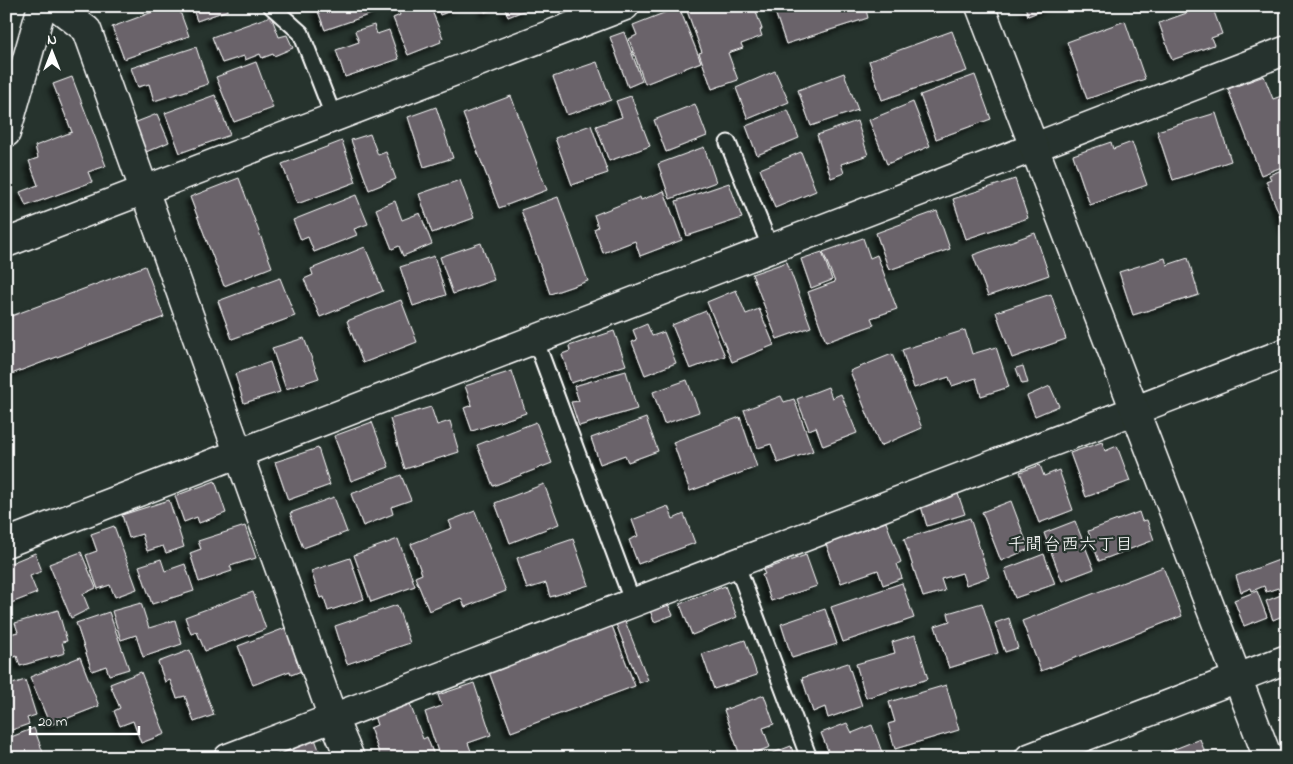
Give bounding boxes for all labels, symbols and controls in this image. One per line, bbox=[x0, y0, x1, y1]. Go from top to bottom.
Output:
north arrow bbox=[28, 28, 78, 78]
text: N bbox=[47, 30, 57, 51]
district label: 千間台西六丁目 bbox=[1007, 533, 1133, 559]
scale bar bbox=[30, 704, 139, 736]
text: 20 m bbox=[38, 711, 68, 733]

